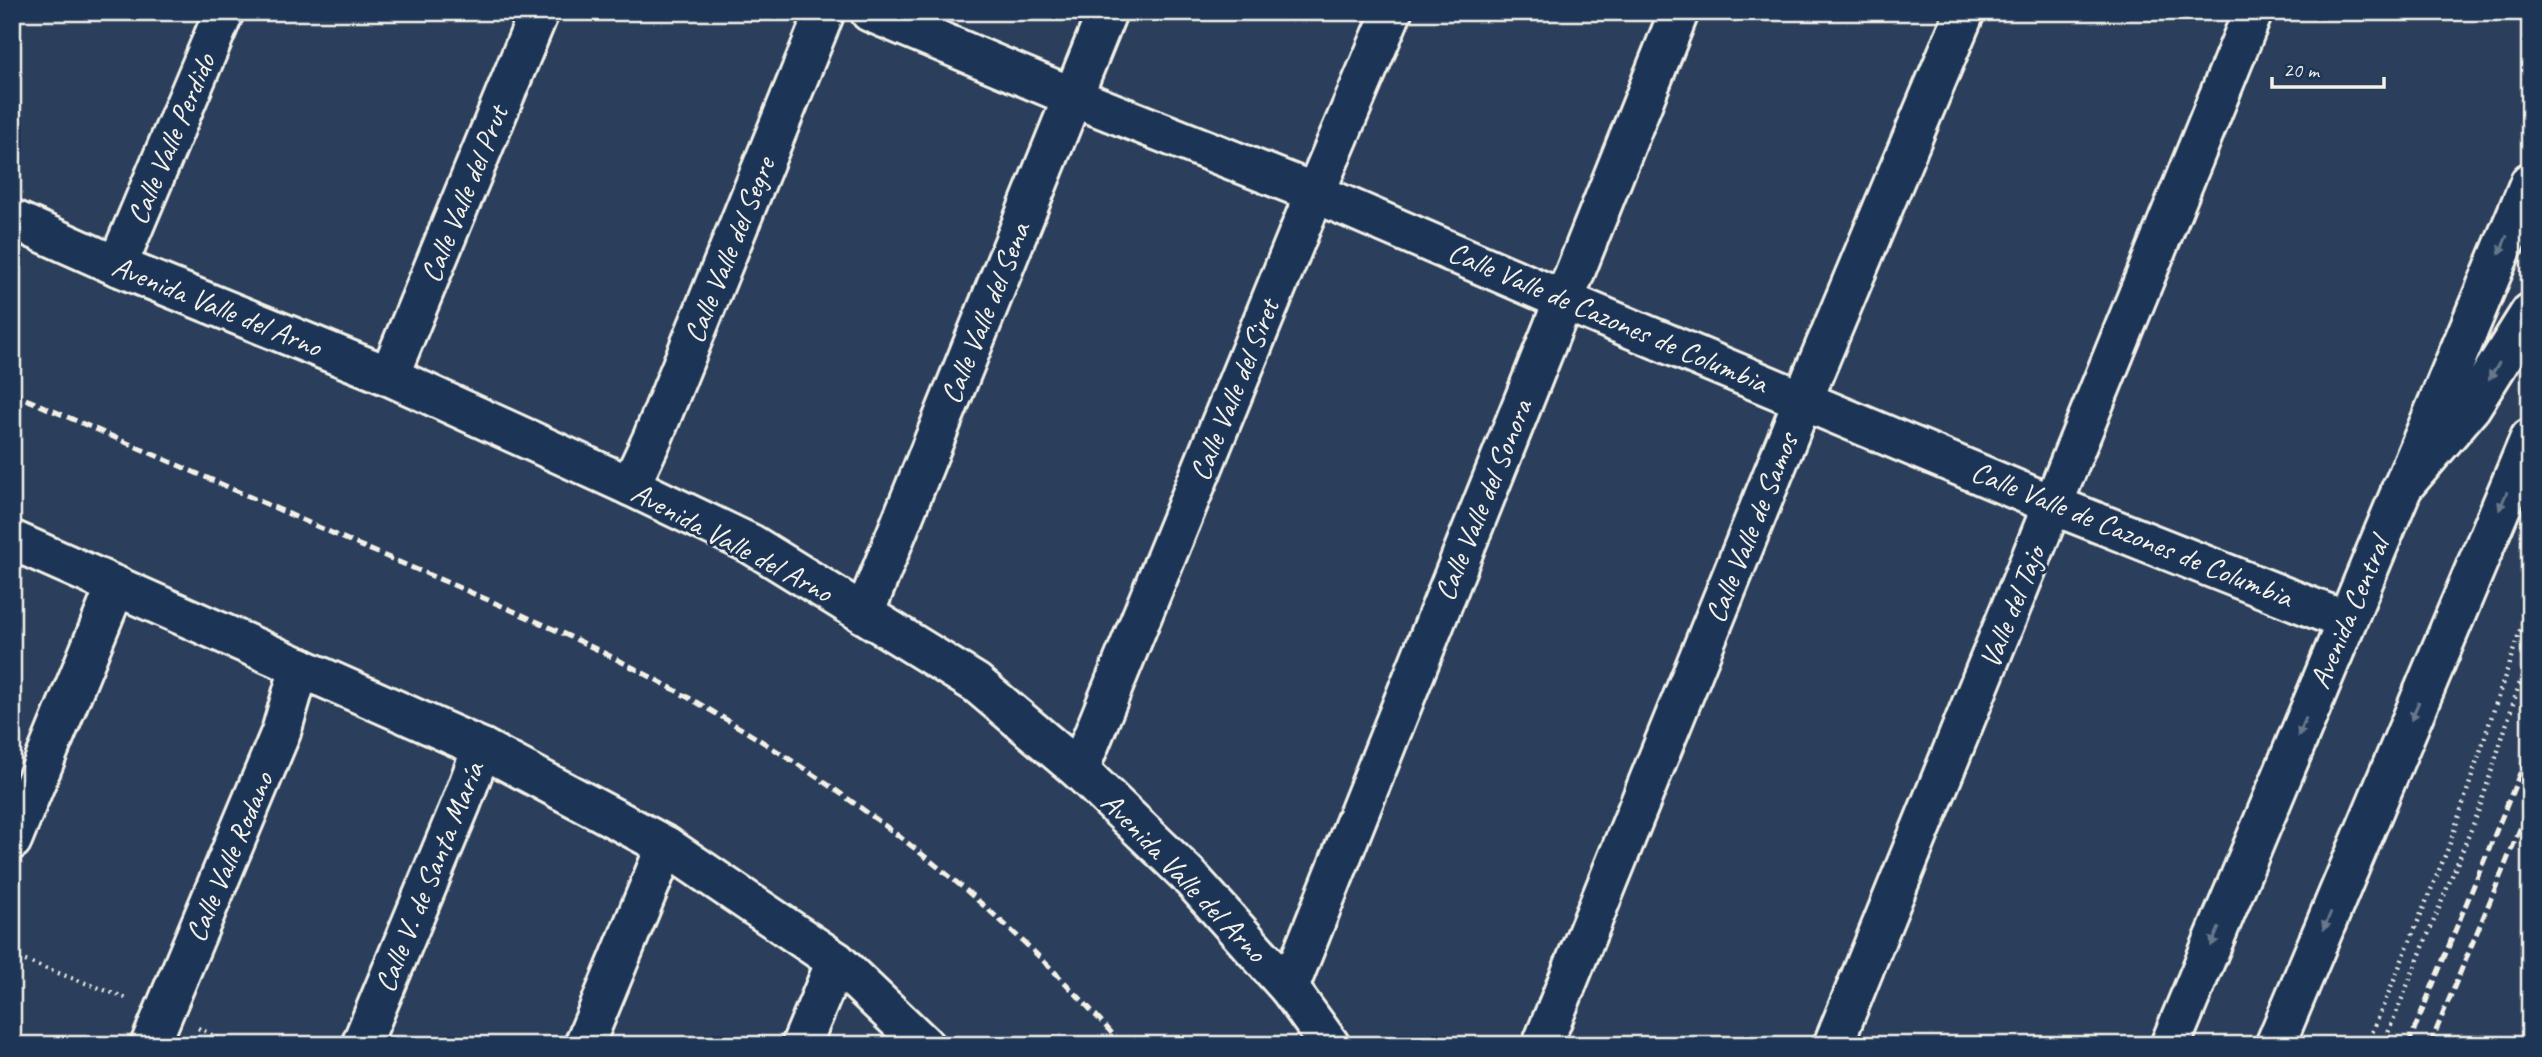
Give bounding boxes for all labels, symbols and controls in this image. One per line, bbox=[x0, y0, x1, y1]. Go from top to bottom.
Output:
scale bar bbox=[2272, 46, 2384, 90]
street label: Calle Valle Perdido bbox=[118, 47, 225, 230]
text: 20 m bbox=[2283, 57, 2321, 83]
street label: Calle Valle del Prut bbox=[411, 97, 518, 288]
street label: Calle Valle del Segre bbox=[675, 150, 784, 348]
street label: Calle Valle del Sena bbox=[931, 215, 1039, 409]
street label: Calle Valle de Cazones de Columbia bbox=[1443, 232, 1775, 402]
one-way arrow bbox=[2498, 235, 2509, 256]
street label: Avenida Valle del Arno bbox=[107, 247, 328, 366]
street label: Calle Valle del Siret bbox=[1180, 291, 1289, 486]
one-way arrow bbox=[2487, 361, 2500, 380]
street label: Calle Valle del Sonora bbox=[1425, 392, 1541, 606]
street label: Calle Valle de Samos bbox=[1696, 425, 1807, 628]
street label: Calle Valle de Cazones de Columbia bbox=[1966, 452, 2300, 617]
street label: Avenida Valle del Arno bbox=[625, 473, 840, 612]
one-way arrow bbox=[2498, 491, 2509, 512]
street label: Avenida Central bbox=[2300, 527, 2400, 694]
street label: Valle del Tajo bbox=[1970, 537, 2055, 674]
one-way arrow bbox=[2410, 701, 2421, 722]
one-way arrow bbox=[2297, 716, 2308, 737]
street label: Calle V. de Santa María bbox=[366, 755, 493, 998]
street label: Calle Valle Rodano bbox=[176, 765, 282, 948]
street label: Avenida Valle del Arno bbox=[1093, 784, 1276, 971]
one-way arrow bbox=[2322, 911, 2333, 932]
one-way arrow bbox=[2209, 926, 2220, 947]

